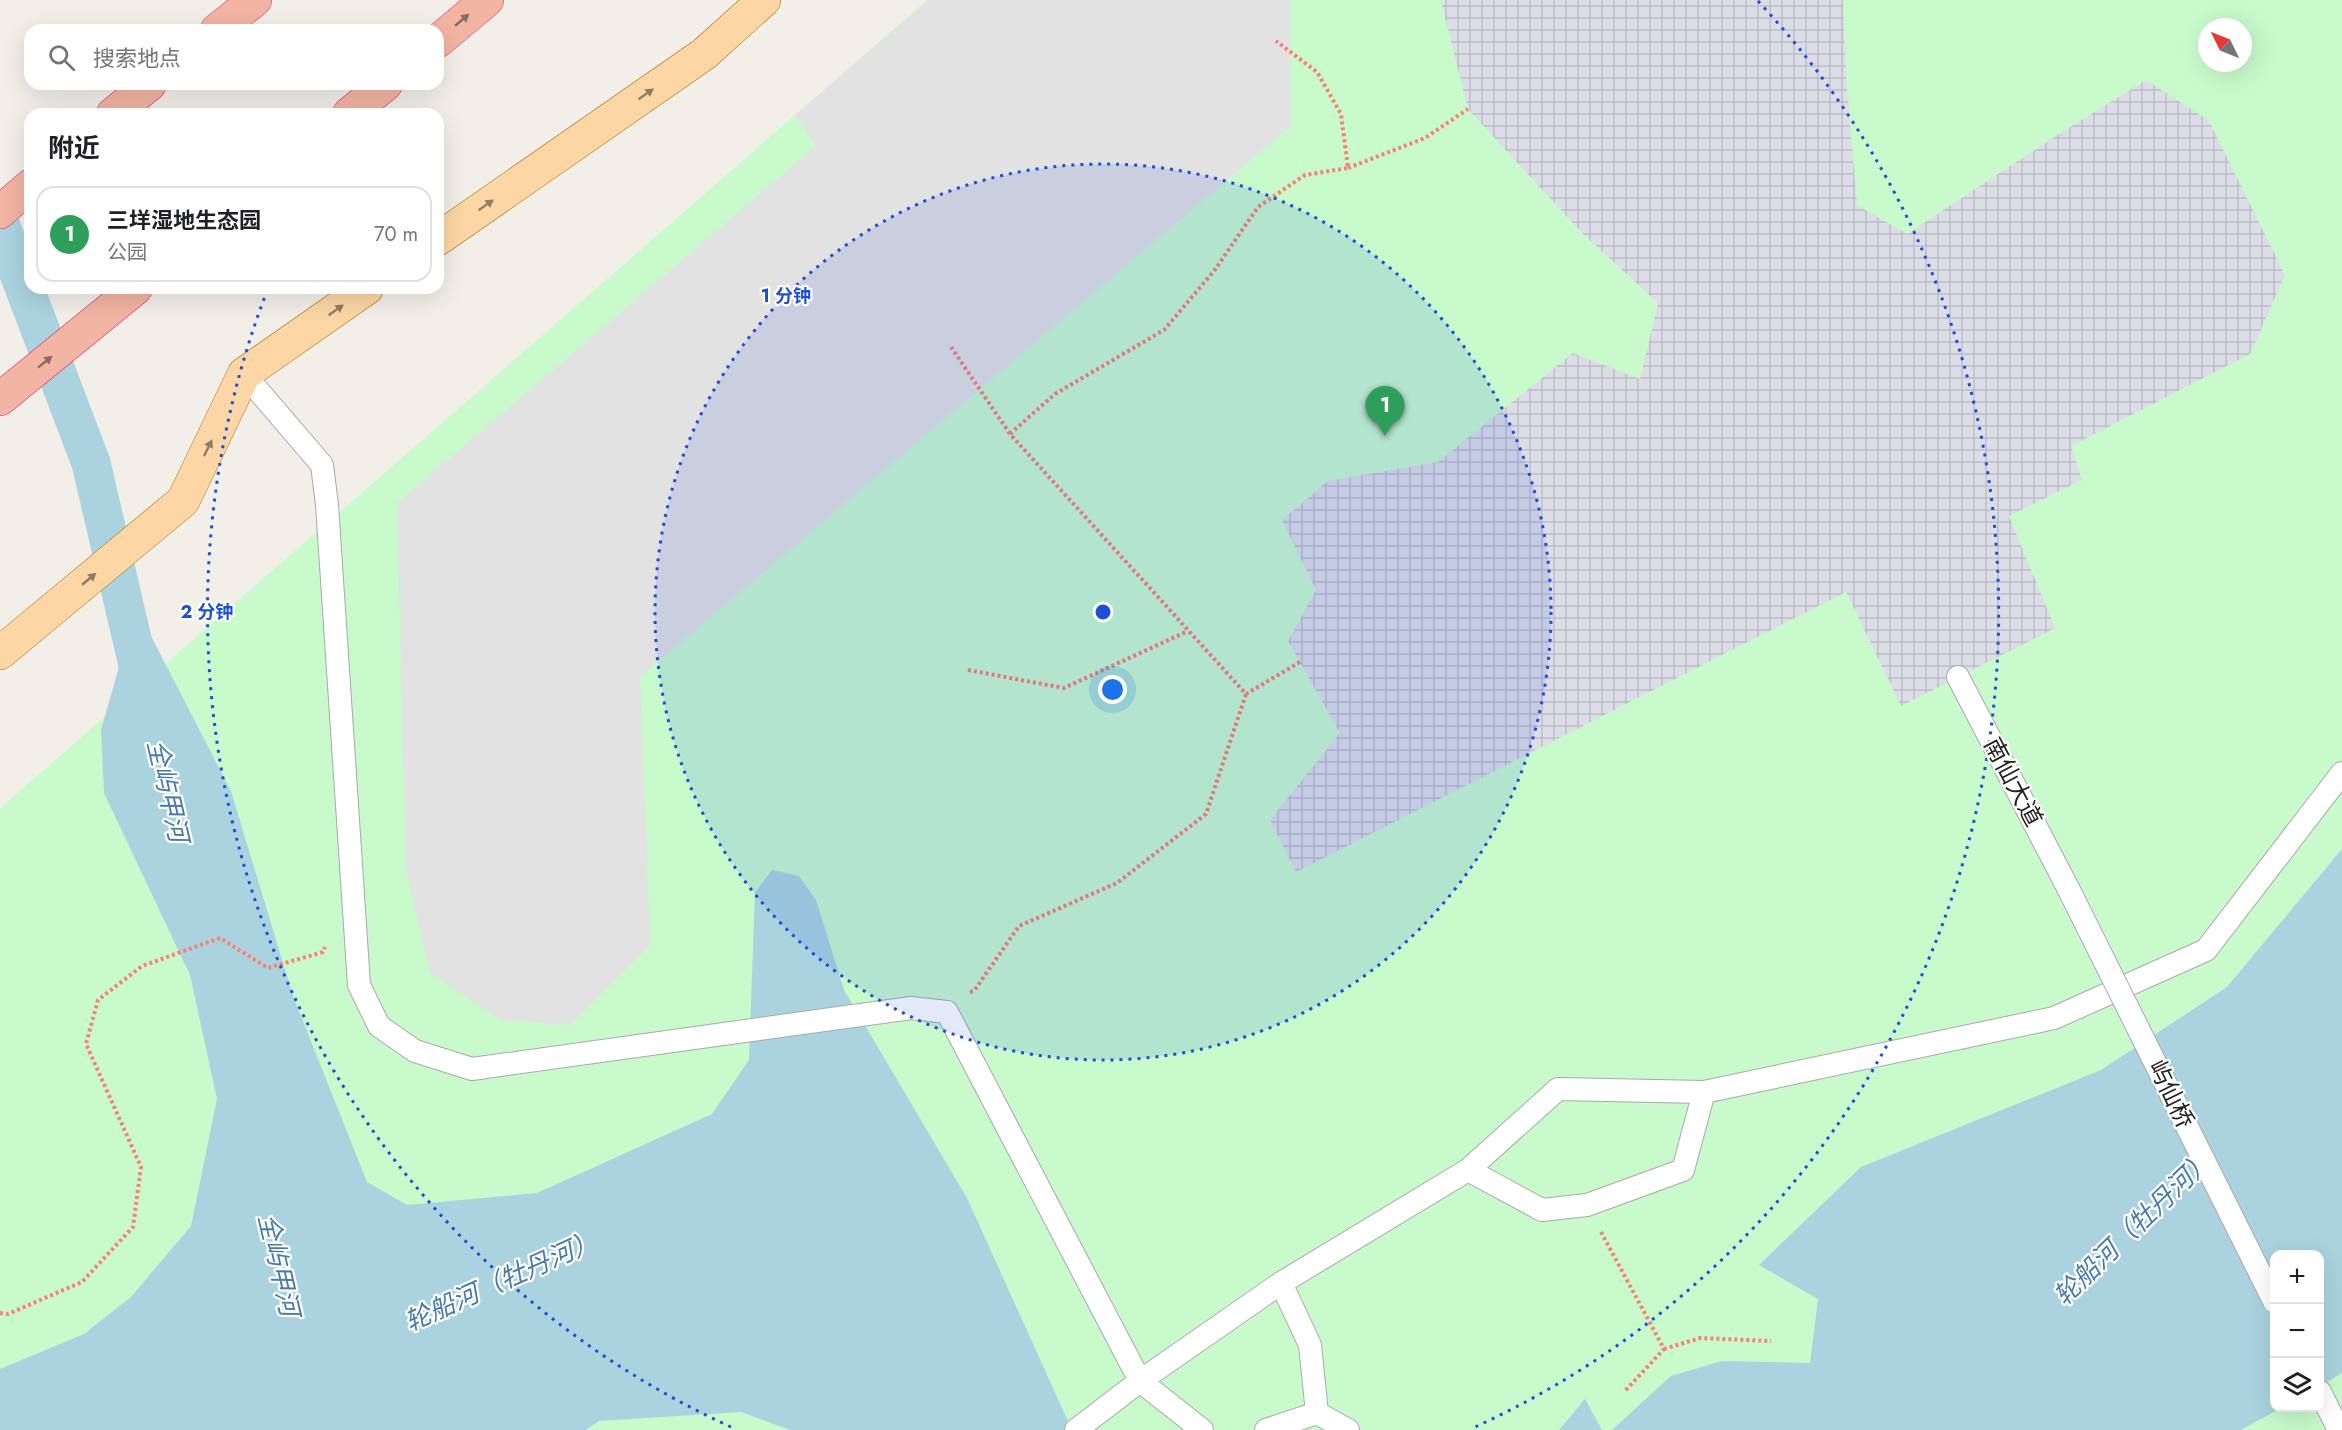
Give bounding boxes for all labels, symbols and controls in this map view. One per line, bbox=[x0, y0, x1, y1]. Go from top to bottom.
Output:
one-way arrow bbox=[454, 14, 470, 27]
north arrow bbox=[2198, 18, 2252, 72]
search box bbox=[24, 24, 444, 90]
icon: search bbox=[45, 41, 78, 74]
text: 搜索地点 bbox=[93, 42, 181, 74]
one-way arrow bbox=[638, 88, 654, 100]
text: 附近 bbox=[48, 129, 100, 167]
one-way arrow bbox=[478, 200, 494, 211]
text: 三垟湿地生态园 bbox=[107, 204, 261, 236]
text: 1 bbox=[64, 220, 75, 249]
text: 70 m bbox=[374, 220, 418, 249]
text: 公园 bbox=[107, 238, 147, 267]
text: 1 分钟 bbox=[761, 283, 811, 309]
one-way arrow bbox=[328, 305, 344, 316]
one-way arrow bbox=[37, 355, 53, 368]
pin: 1 bbox=[1366, 386, 1404, 436]
one-way arrow bbox=[203, 440, 213, 457]
one-way arrow bbox=[81, 572, 97, 585]
text: 2 分钟 bbox=[180, 599, 234, 625]
centre of rings bbox=[1093, 602, 1113, 622]
your location bbox=[1098, 675, 1127, 704]
street label: 南仙大道 bbox=[1975, 731, 2051, 832]
water label: 全屿甲河 bbox=[138, 736, 199, 851]
street label: 屿仙桥 bbox=[2140, 1054, 2203, 1134]
water label: 轮船河（牡丹河） bbox=[2045, 1142, 2221, 1314]
water label: 全屿甲河 bbox=[249, 1210, 310, 1325]
water label: 轮船河（牡丹河） bbox=[398, 1221, 604, 1341]
map controls bbox=[2270, 1250, 2324, 1412]
button: + bbox=[2270, 1250, 2324, 1304]
button: − bbox=[2270, 1304, 2324, 1358]
button: layers bbox=[2270, 1358, 2324, 1412]

